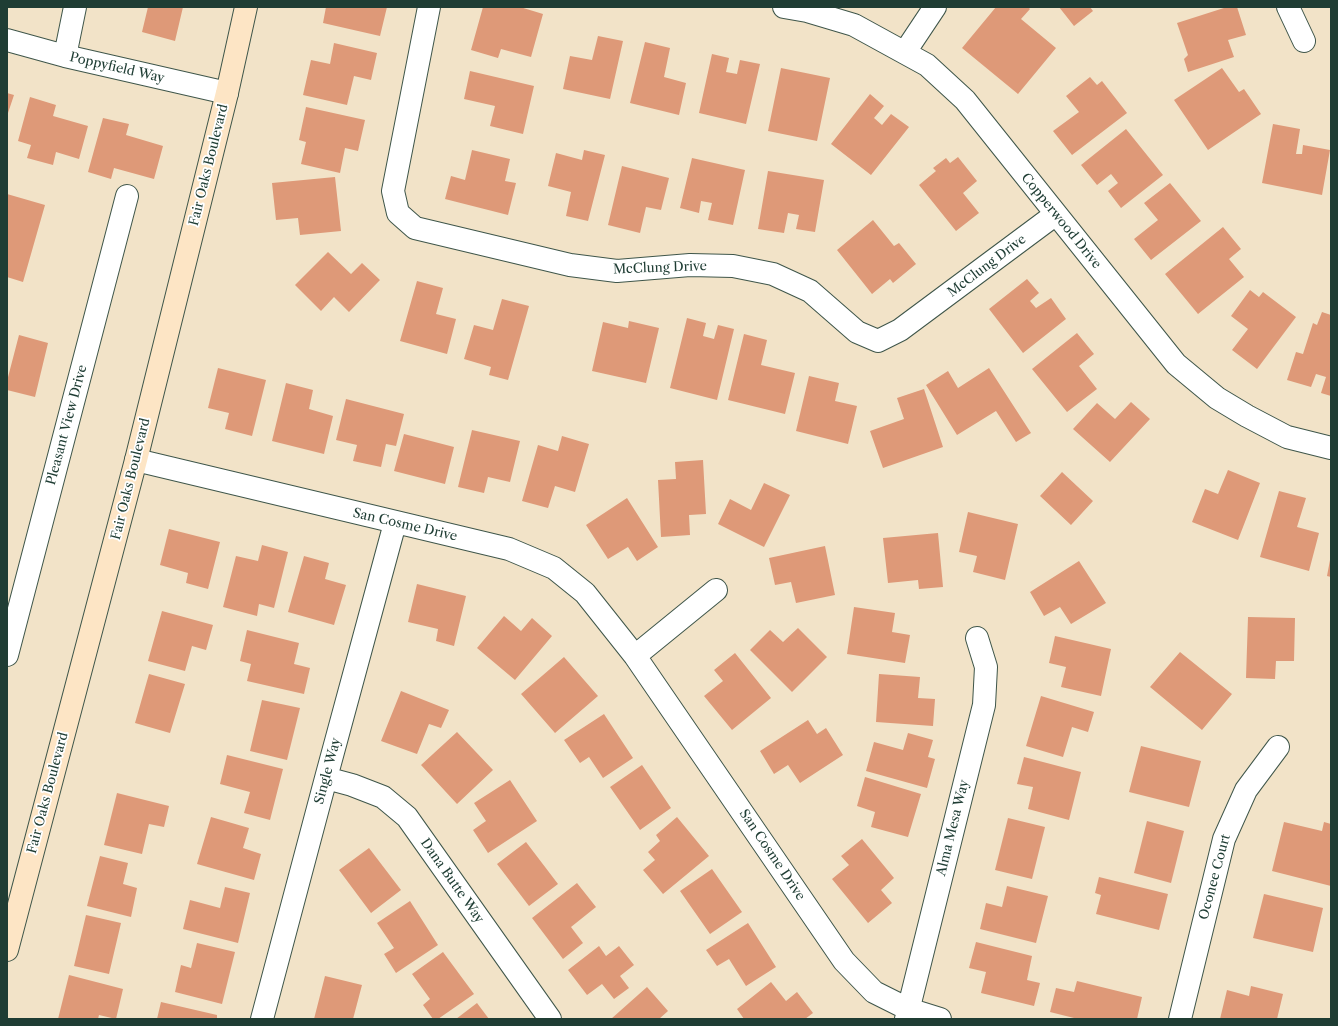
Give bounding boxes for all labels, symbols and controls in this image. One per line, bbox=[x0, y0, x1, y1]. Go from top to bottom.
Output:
street label: Poppyfield Way bbox=[68, 50, 166, 86]
street label: Fair Oaks Boulevard bbox=[186, 103, 232, 227]
street label: Copperwood Drive bbox=[1018, 170, 1104, 272]
street label: McClung Drive bbox=[945, 232, 1029, 300]
street label: McClung Drive bbox=[613, 259, 707, 277]
street label: Pleasant View Drive bbox=[43, 363, 91, 487]
street label: Fair Oaks Boulevard bbox=[108, 417, 154, 541]
street label: San Cosme Drive bbox=[351, 505, 459, 545]
street label: Fair Oaks Boulevard bbox=[24, 731, 72, 855]
street label: Single Way bbox=[312, 736, 344, 806]
street label: Alma Mesa Way bbox=[933, 778, 973, 878]
street label: San Cosme Drive bbox=[736, 807, 808, 903]
street label: Oconee Court bbox=[1196, 833, 1234, 921]
street label: Dana Butte Way bbox=[417, 836, 487, 926]

